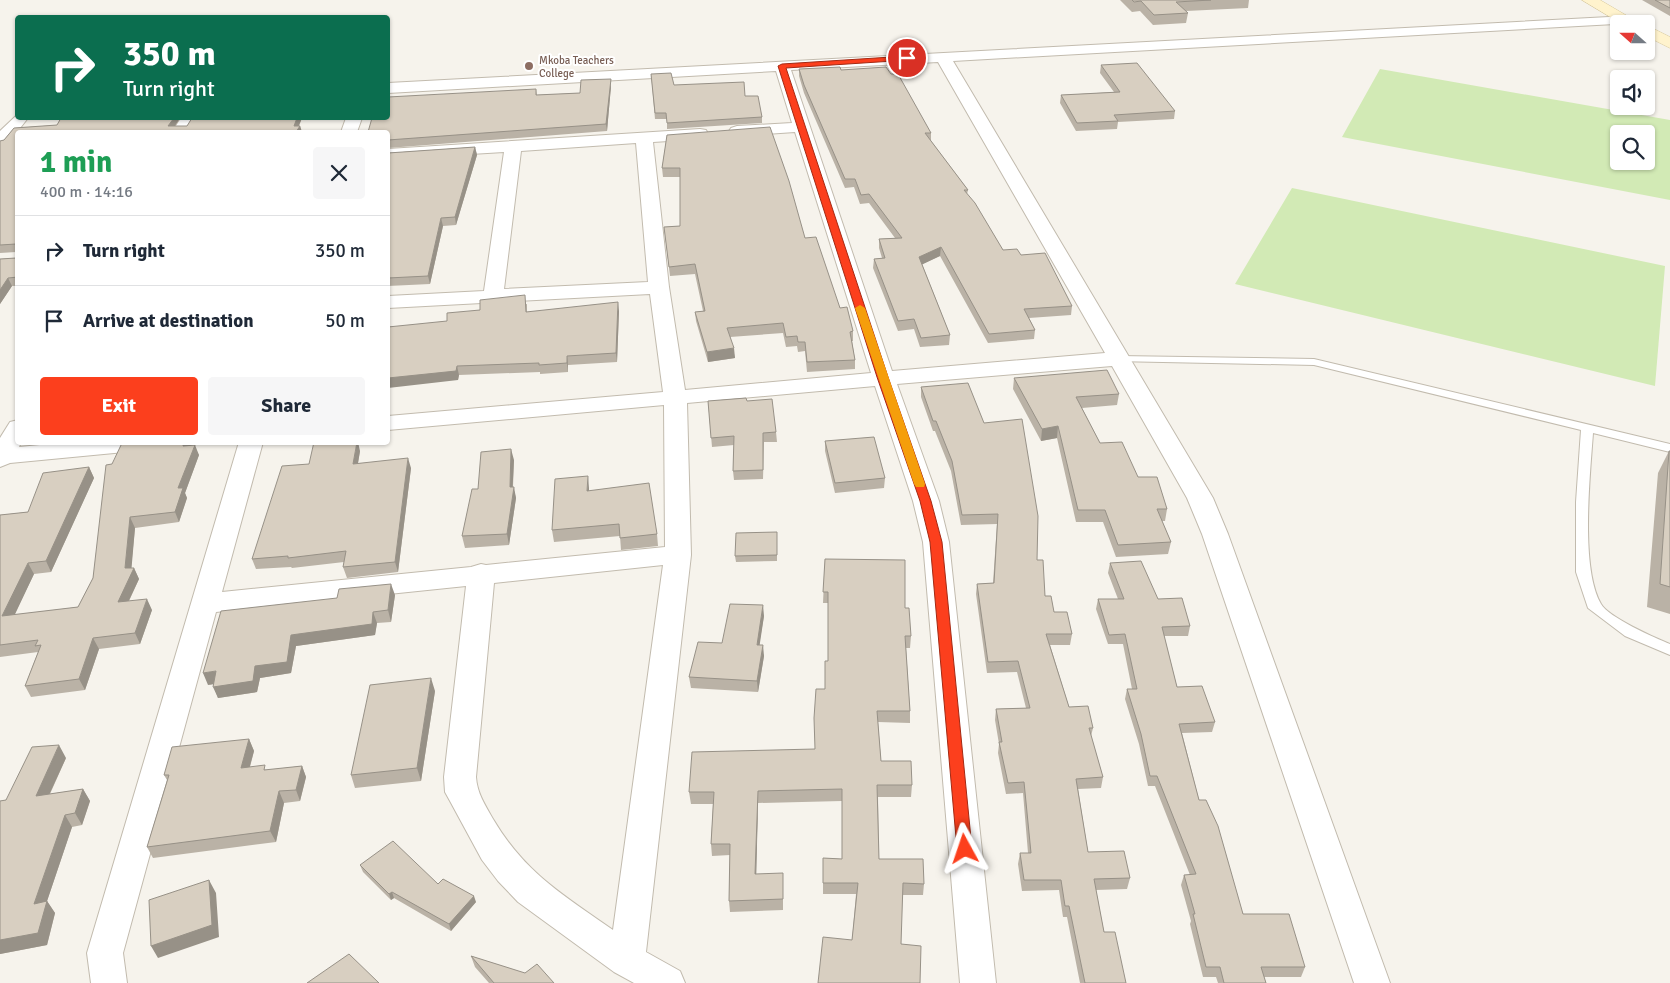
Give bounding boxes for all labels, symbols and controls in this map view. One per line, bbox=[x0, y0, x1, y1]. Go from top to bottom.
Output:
north arrow bbox=[1610, 15, 1655, 60]
map controls bbox=[1610, 15, 1655, 170]
text: 350 m bbox=[123, 32, 216, 75]
icon: right bbox=[40, 35, 105, 100]
pin bbox=[886, 37, 928, 79]
icon: arrive bbox=[893, 44, 921, 72]
place label: Mkoba Teachers College bbox=[539, 54, 614, 80]
marker: Mkoba Teachers College bbox=[523, 60, 535, 72]
button: sound bbox=[1610, 70, 1655, 115]
text: Turn right bbox=[123, 75, 215, 102]
button: search bbox=[1610, 125, 1655, 170]
text: 1 min bbox=[40, 144, 112, 181]
button: close bbox=[313, 147, 365, 199]
text: 400 m · 14:16 bbox=[40, 182, 133, 202]
icon: right bbox=[40, 237, 68, 265]
text: Turn right bbox=[83, 239, 165, 263]
text: 350 m bbox=[315, 239, 365, 263]
icon: arrive bbox=[40, 307, 68, 335]
text: Arrive at destination bbox=[83, 309, 254, 333]
text: 50 m bbox=[325, 309, 365, 333]
button: Exit bbox=[40, 377, 198, 435]
button: Share bbox=[208, 377, 365, 435]
position arrow bbox=[938, 822, 990, 874]

